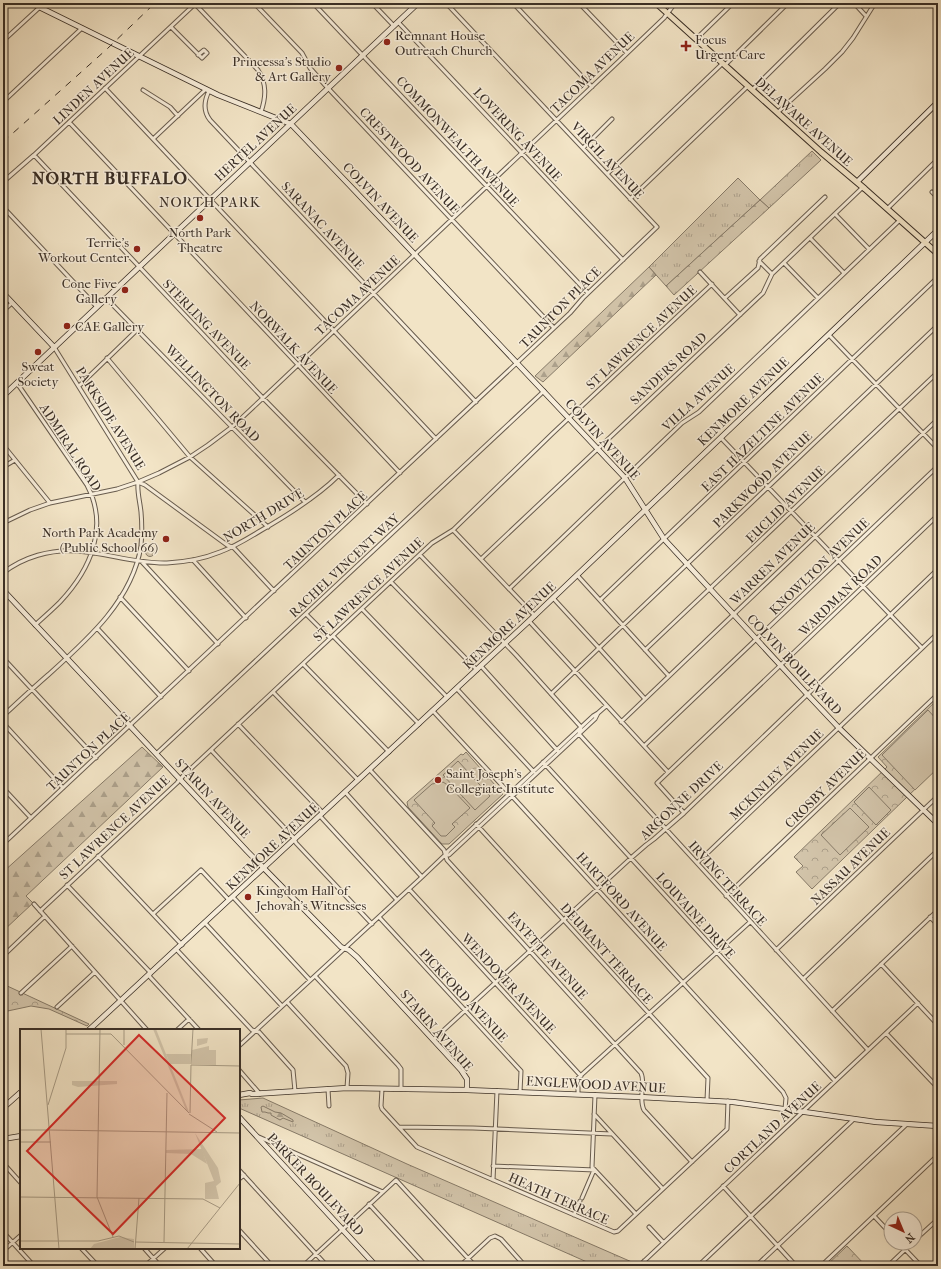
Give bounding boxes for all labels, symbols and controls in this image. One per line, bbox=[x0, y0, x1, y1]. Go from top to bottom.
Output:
place label: Remnant House Outreach Church bbox=[395, 28, 493, 58]
street label: TACOMA AVENUE bbox=[547, 29, 637, 116]
place label: Focus Urgent Care bbox=[695, 32, 766, 62]
marker: Remnant House Outreach Church bbox=[382, 37, 392, 47]
marker: Focus Urgent Care bbox=[680, 40, 692, 52]
street label: LINDEN AVENUE bbox=[50, 45, 137, 128]
place label: Princessa's Studio & Art Gallery bbox=[232, 54, 332, 84]
marker: Princessa's Studio & Art Gallery bbox=[334, 63, 344, 73]
street label: COMMONWEALTH AVENUE bbox=[393, 73, 522, 210]
street label: DELAWARE AVENUE bbox=[752, 74, 855, 169]
street label: LOVERING AVENUE bbox=[470, 84, 565, 184]
street label: HERTEL AVENUE bbox=[211, 101, 299, 184]
street label: CRESTWOOD AVENUE bbox=[357, 104, 463, 216]
street label: VIRGIL AVENUE bbox=[568, 118, 647, 202]
street label: COLVIN AVENUE bbox=[340, 159, 422, 245]
district label: NORTH BUFFALO bbox=[32, 168, 188, 188]
street label: SARANAC AVENUE bbox=[278, 178, 367, 272]
district label: NORTH PARK bbox=[159, 194, 261, 211]
marker: North Park Theatre bbox=[195, 213, 205, 223]
place label: North Park Theatre bbox=[169, 225, 231, 255]
place label: Terrie's Workout Center bbox=[37, 235, 129, 265]
marker: Terrie's Workout Center bbox=[132, 244, 142, 254]
street label: TACOMA AVENUE bbox=[312, 252, 403, 339]
street label: TAUNTON PLACE bbox=[517, 264, 604, 351]
place label: Cone Five Gallery bbox=[62, 276, 118, 306]
street label: STERLING AVENUE bbox=[160, 276, 254, 373]
street label: ST LAWRENCE AVENUE bbox=[583, 282, 700, 392]
marker: Cone Five Gallery bbox=[120, 285, 130, 295]
street label: NORWALK AVENUE bbox=[247, 298, 340, 397]
place label: CAE Gallery bbox=[75, 319, 145, 334]
marker: CAE Gallery bbox=[62, 321, 72, 331]
street label: SANDERS ROAD bbox=[627, 329, 710, 408]
street label: WELLINGTON ROAD bbox=[162, 341, 263, 445]
marker: Sweat Society bbox=[33, 347, 43, 357]
street label: KENMORE AVENUE bbox=[695, 354, 792, 449]
place label: Sweat Society bbox=[18, 359, 59, 389]
street label: VILLA AVENUE bbox=[658, 361, 738, 435]
street label: PARKSIDE AVENUE bbox=[73, 364, 148, 473]
street label: EAST HAZELTINE AVENUE bbox=[698, 370, 826, 495]
street label: COLVIN AVENUE bbox=[562, 396, 643, 483]
street label: ADMIRAL ROAD bbox=[36, 400, 104, 494]
street label: PARKWOOD AVENUE bbox=[710, 428, 815, 531]
street label: EUCLID AVENUE bbox=[743, 463, 828, 546]
street label: NORTH DRIVE bbox=[220, 485, 306, 545]
street label: TAUNTON PLACE bbox=[280, 488, 370, 573]
street label: RACHEL VINCENT WAY bbox=[286, 510, 403, 620]
street label: KNOWLTON AVENUE bbox=[766, 515, 872, 618]
street label: WARREN AVENUE bbox=[726, 519, 818, 608]
place label: North Park Academy (Public School 66) bbox=[42, 525, 159, 555]
marker: North Park Academy (Public School 66) bbox=[161, 534, 171, 544]
street label: ST LAWRENCE AVENUE bbox=[310, 534, 427, 644]
street label: WARDMAN ROAD bbox=[795, 552, 885, 640]
street label: KENMORE AVENUE bbox=[460, 578, 559, 672]
street label: COLVIN BOULEVARD bbox=[744, 611, 845, 718]
street label: TAUNTON PLACE bbox=[43, 709, 133, 794]
street label: MCKINLEY AVENUE bbox=[726, 726, 826, 823]
street label: CROSBY AVENUE bbox=[782, 746, 869, 831]
street label: STARIN AVENUE bbox=[172, 756, 253, 841]
street label: ARGONNE DRIVE bbox=[636, 758, 726, 843]
place label: Saint Joseph's Collegiate Institute bbox=[446, 766, 555, 796]
street label: ST LAWRENCE AVENUE bbox=[56, 772, 173, 882]
marker: Saint Joseph's Collegiate Institute bbox=[433, 775, 443, 785]
street label: KENMORE AVENUE bbox=[223, 799, 322, 893]
street label: NASSAU AVENUE bbox=[808, 825, 893, 908]
street label: IRVING TERRACE bbox=[685, 838, 770, 929]
street label: HARTFORD AVENUE bbox=[573, 849, 670, 954]
street label: LOUVAINE DRIVE bbox=[653, 869, 738, 961]
place label: Kingdom Hall of Jehovah’s Witnesses bbox=[255, 883, 366, 913]
marker: Kingdom Hall of Jehovah’s Witnesses bbox=[243, 892, 253, 902]
street label: DEUMANT TERRACE bbox=[558, 900, 656, 1007]
street label: FAYETTE AVENUE bbox=[505, 909, 591, 1002]
street label: WENDOVER AVENUE bbox=[458, 930, 559, 1036]
street label: PICKFORD AVENUE bbox=[416, 946, 511, 1045]
street label: STARIN AVENUE bbox=[397, 987, 476, 1074]
inset map bbox=[20, 1029, 240, 1249]
street label: ENGLEWOOD AVENUE bbox=[526, 1073, 666, 1096]
street label: CORTLAND AVENUE bbox=[721, 1078, 824, 1176]
street label: PARKER BOULEVARD bbox=[264, 1130, 367, 1239]
street label: HEATH TERRACE bbox=[506, 1170, 611, 1227]
north arrow bbox=[883, 1211, 923, 1251]
text: N bbox=[902, 1230, 917, 1246]

